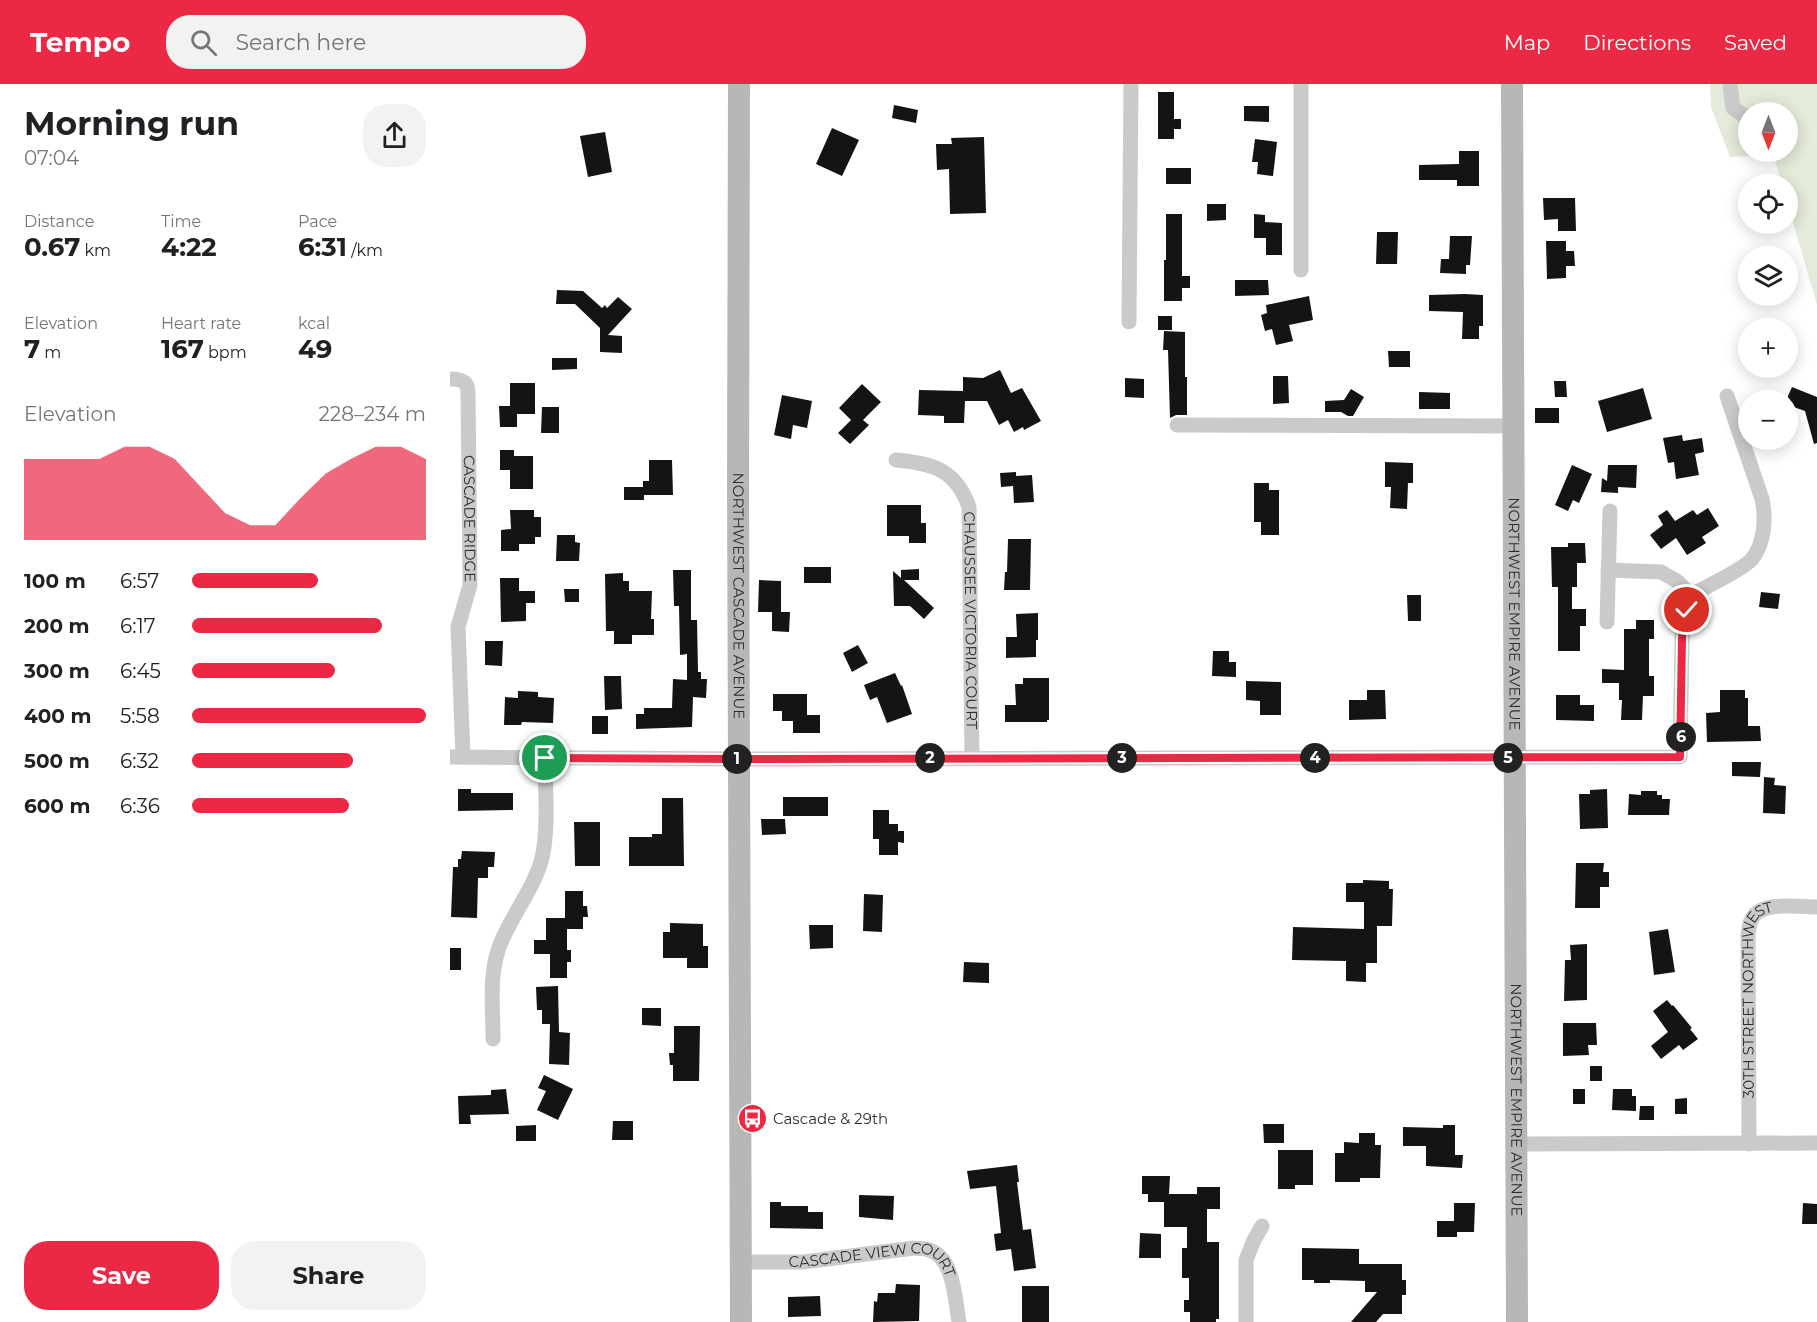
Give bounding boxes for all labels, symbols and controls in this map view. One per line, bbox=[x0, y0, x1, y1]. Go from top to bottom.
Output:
search box bbox=[166, 15, 586, 69]
text: Tempo bbox=[30, 25, 130, 59]
icon: search bbox=[187, 26, 220, 59]
text: Search here bbox=[235, 29, 366, 56]
text: Map bbox=[1504, 30, 1550, 55]
text: Directions bbox=[1583, 30, 1691, 55]
text: Saved bbox=[1724, 30, 1787, 55]
north arrow bbox=[1738, 102, 1798, 162]
map controls bbox=[1738, 102, 1798, 450]
text: Morning run bbox=[24, 103, 239, 143]
button: share bbox=[363, 104, 426, 167]
text: 07:04 bbox=[24, 146, 79, 170]
button: locate bbox=[1738, 174, 1798, 234]
text: Distance bbox=[24, 212, 94, 231]
text: Time bbox=[161, 212, 201, 231]
text: Pace bbox=[298, 212, 337, 231]
text: 0.67 bbox=[24, 231, 80, 263]
text: 4:22 bbox=[161, 231, 217, 263]
text: 6:31 bbox=[298, 231, 347, 263]
text: km bbox=[80, 241, 111, 260]
text: /km bbox=[347, 241, 383, 260]
button: layers bbox=[1738, 246, 1798, 306]
text: Elevation bbox=[24, 314, 98, 333]
text: Heart rate bbox=[161, 314, 241, 333]
text: kcal bbox=[298, 314, 330, 333]
button: + bbox=[1738, 318, 1798, 378]
text: 7 bbox=[24, 333, 40, 365]
text: 167 bbox=[161, 333, 204, 365]
text: 49 bbox=[298, 333, 332, 365]
text: m bbox=[40, 343, 61, 362]
text: bpm bbox=[204, 343, 247, 362]
button: − bbox=[1738, 390, 1798, 450]
text: Elevation bbox=[24, 402, 116, 426]
text: 228–234 m bbox=[318, 402, 426, 426]
street label: CASCADE RIDGE bbox=[460, 455, 480, 582]
street label: NORTHWEST CASCADE AVENUE bbox=[729, 473, 749, 719]
street label: NORTHWEST EMPIRE AVENUE bbox=[1505, 497, 1525, 731]
street label: CHAUSSEE VICTORIA COURT bbox=[960, 511, 982, 730]
text: 100 m bbox=[24, 569, 86, 593]
text: 6:57 bbox=[120, 569, 159, 593]
pin bbox=[1661, 584, 1712, 635]
icon: check bbox=[1670, 593, 1703, 626]
text: 200 m bbox=[24, 614, 90, 638]
text: 6:17 bbox=[120, 614, 155, 638]
text: 300 m bbox=[24, 659, 90, 683]
text: 6:45 bbox=[120, 659, 161, 683]
text: 400 m bbox=[24, 704, 92, 728]
text: 5:58 bbox=[120, 704, 160, 728]
pin: 6 bbox=[1666, 722, 1696, 752]
text: 6 bbox=[1676, 727, 1686, 746]
pin bbox=[519, 732, 570, 783]
icon: arrive bbox=[528, 741, 561, 774]
pin: 2 bbox=[915, 743, 945, 773]
pin: 3 bbox=[1107, 743, 1137, 773]
pin: 4 bbox=[1300, 743, 1330, 773]
pin: 5 bbox=[1493, 743, 1523, 773]
pin: 1 bbox=[722, 744, 752, 774]
text: 2 bbox=[925, 748, 935, 767]
text: 3 bbox=[1117, 748, 1127, 767]
text: 4 bbox=[1309, 748, 1321, 767]
text: 5 bbox=[1503, 748, 1513, 767]
text: 500 m bbox=[24, 749, 90, 773]
text: 6:32 bbox=[120, 749, 159, 773]
text: 1 bbox=[734, 749, 740, 768]
text: 600 m bbox=[24, 794, 91, 818]
text: 6:36 bbox=[120, 794, 160, 818]
street label: 30TH STREET NORTHWEST bbox=[1738, 897, 1775, 1098]
street label: NORTHWEST EMPIRE AVENUE bbox=[1507, 983, 1527, 1217]
bus stop icon: Cascade & 29th bbox=[736, 1103, 768, 1135]
place label: Cascade & 29th bbox=[773, 1109, 888, 1128]
street label: CASCADE VIEW COURT bbox=[788, 1238, 960, 1280]
button: Save bbox=[24, 1241, 219, 1310]
button: Share bbox=[231, 1241, 426, 1310]

